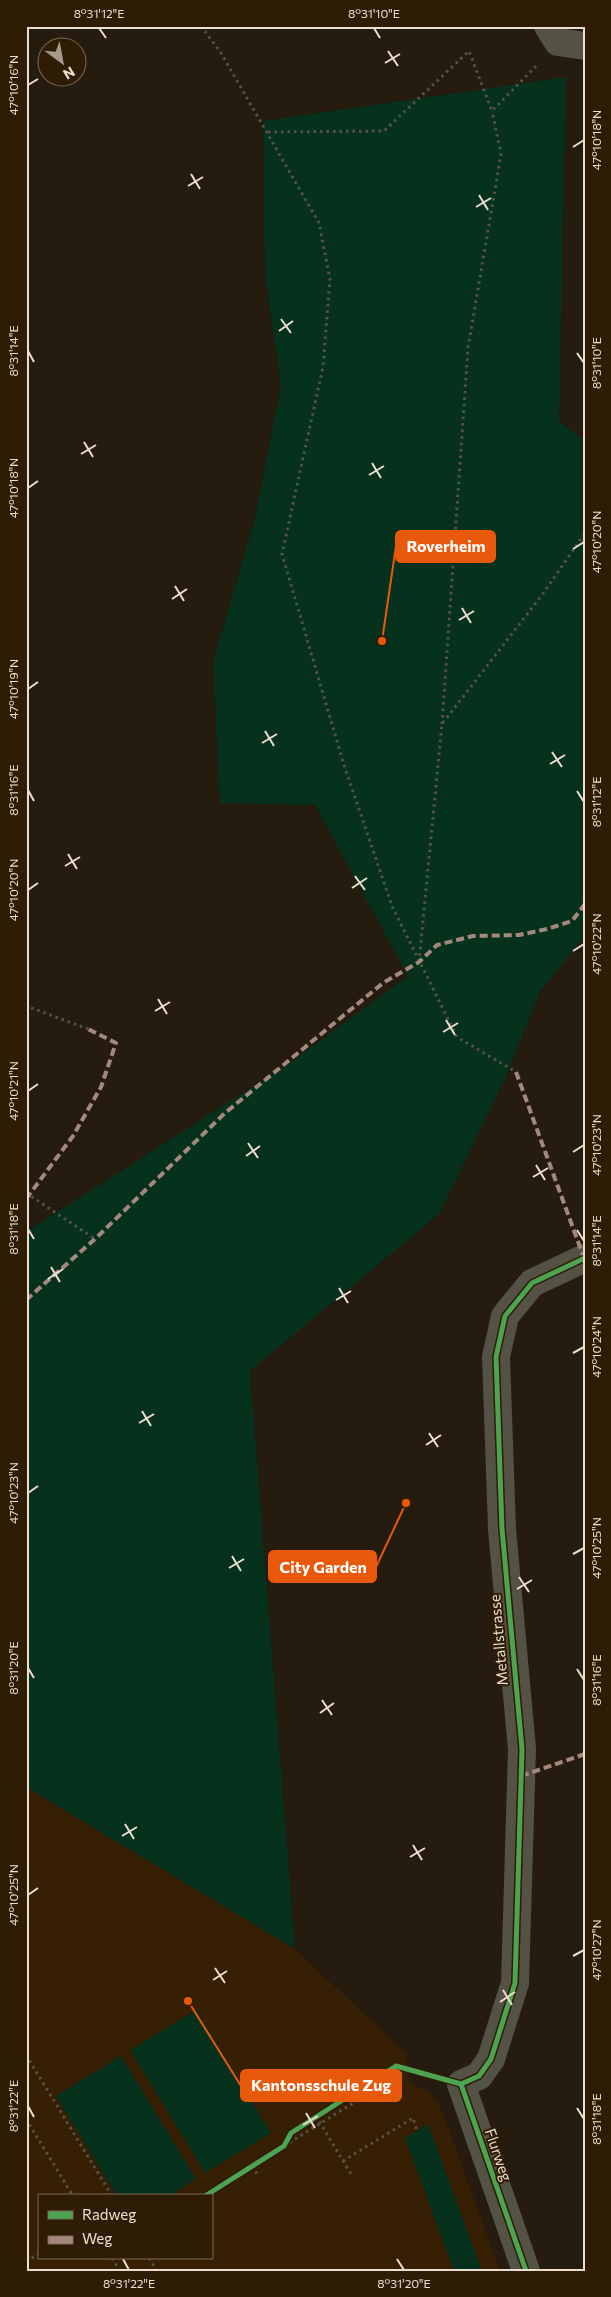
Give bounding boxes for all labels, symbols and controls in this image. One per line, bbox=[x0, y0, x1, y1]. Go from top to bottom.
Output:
text: 8°31'12"E bbox=[74, 6, 124, 20]
text: 8°31'10"E bbox=[348, 6, 400, 20]
north arrow bbox=[38, 38, 88, 88]
text: 47°10'16"N bbox=[6, 55, 20, 115]
text: N bbox=[60, 63, 78, 83]
text: 47°10'18"N bbox=[589, 110, 603, 170]
text: 8°31'14"E bbox=[6, 325, 20, 377]
text: 8°31'10"E bbox=[589, 337, 603, 389]
text: 47°10'18"N bbox=[6, 458, 20, 518]
text: 47°10'20"N bbox=[589, 511, 603, 573]
callout: Roverheim bbox=[396, 531, 495, 562]
text: Roverheim bbox=[406, 536, 486, 555]
text: 47°10'19"N bbox=[6, 659, 20, 719]
text: 8°31'16"E bbox=[6, 764, 20, 816]
text: 8°31'12"E bbox=[589, 777, 603, 827]
text: 47°10'20"N bbox=[6, 859, 20, 921]
text: 47°10'22"N bbox=[589, 913, 603, 975]
text: 47°10'21"N bbox=[6, 1061, 20, 1121]
text: 47°10'23"N bbox=[589, 1114, 603, 1176]
text: 8°31'18"E bbox=[6, 1203, 20, 1255]
text: 8°31'14"E bbox=[589, 1215, 603, 1267]
text: 47°10'24"N bbox=[589, 1316, 603, 1378]
text: 47°10'23"N bbox=[6, 1462, 20, 1524]
text: 47°10'25"N bbox=[589, 1517, 603, 1579]
callout: City Garden bbox=[269, 1551, 376, 1582]
text: City Garden bbox=[279, 1557, 367, 1576]
street label: Metallstrasse bbox=[485, 1593, 511, 1687]
text: 8°31'20"E bbox=[6, 1641, 20, 1695]
text: 8°31'16"E bbox=[589, 1654, 603, 1706]
text: 47°10'25"N bbox=[6, 1864, 20, 1926]
text: 47°10'27"N bbox=[589, 1920, 603, 1980]
callout: Kantonsschule Zug bbox=[241, 2070, 401, 2101]
text: Kantonsschule Zug bbox=[251, 2075, 391, 2094]
text: 8°31'22"E bbox=[6, 2080, 20, 2132]
text: 8°31'18"E bbox=[589, 2093, 603, 2145]
street label: Flurweg bbox=[482, 2126, 516, 2183]
legend bbox=[38, 2194, 212, 2260]
text: Radweg bbox=[82, 2205, 136, 2223]
text: Weg bbox=[82, 2229, 112, 2247]
text: 8°31'22"E bbox=[103, 2276, 155, 2290]
text: 8°31'20"E bbox=[377, 2276, 431, 2290]

